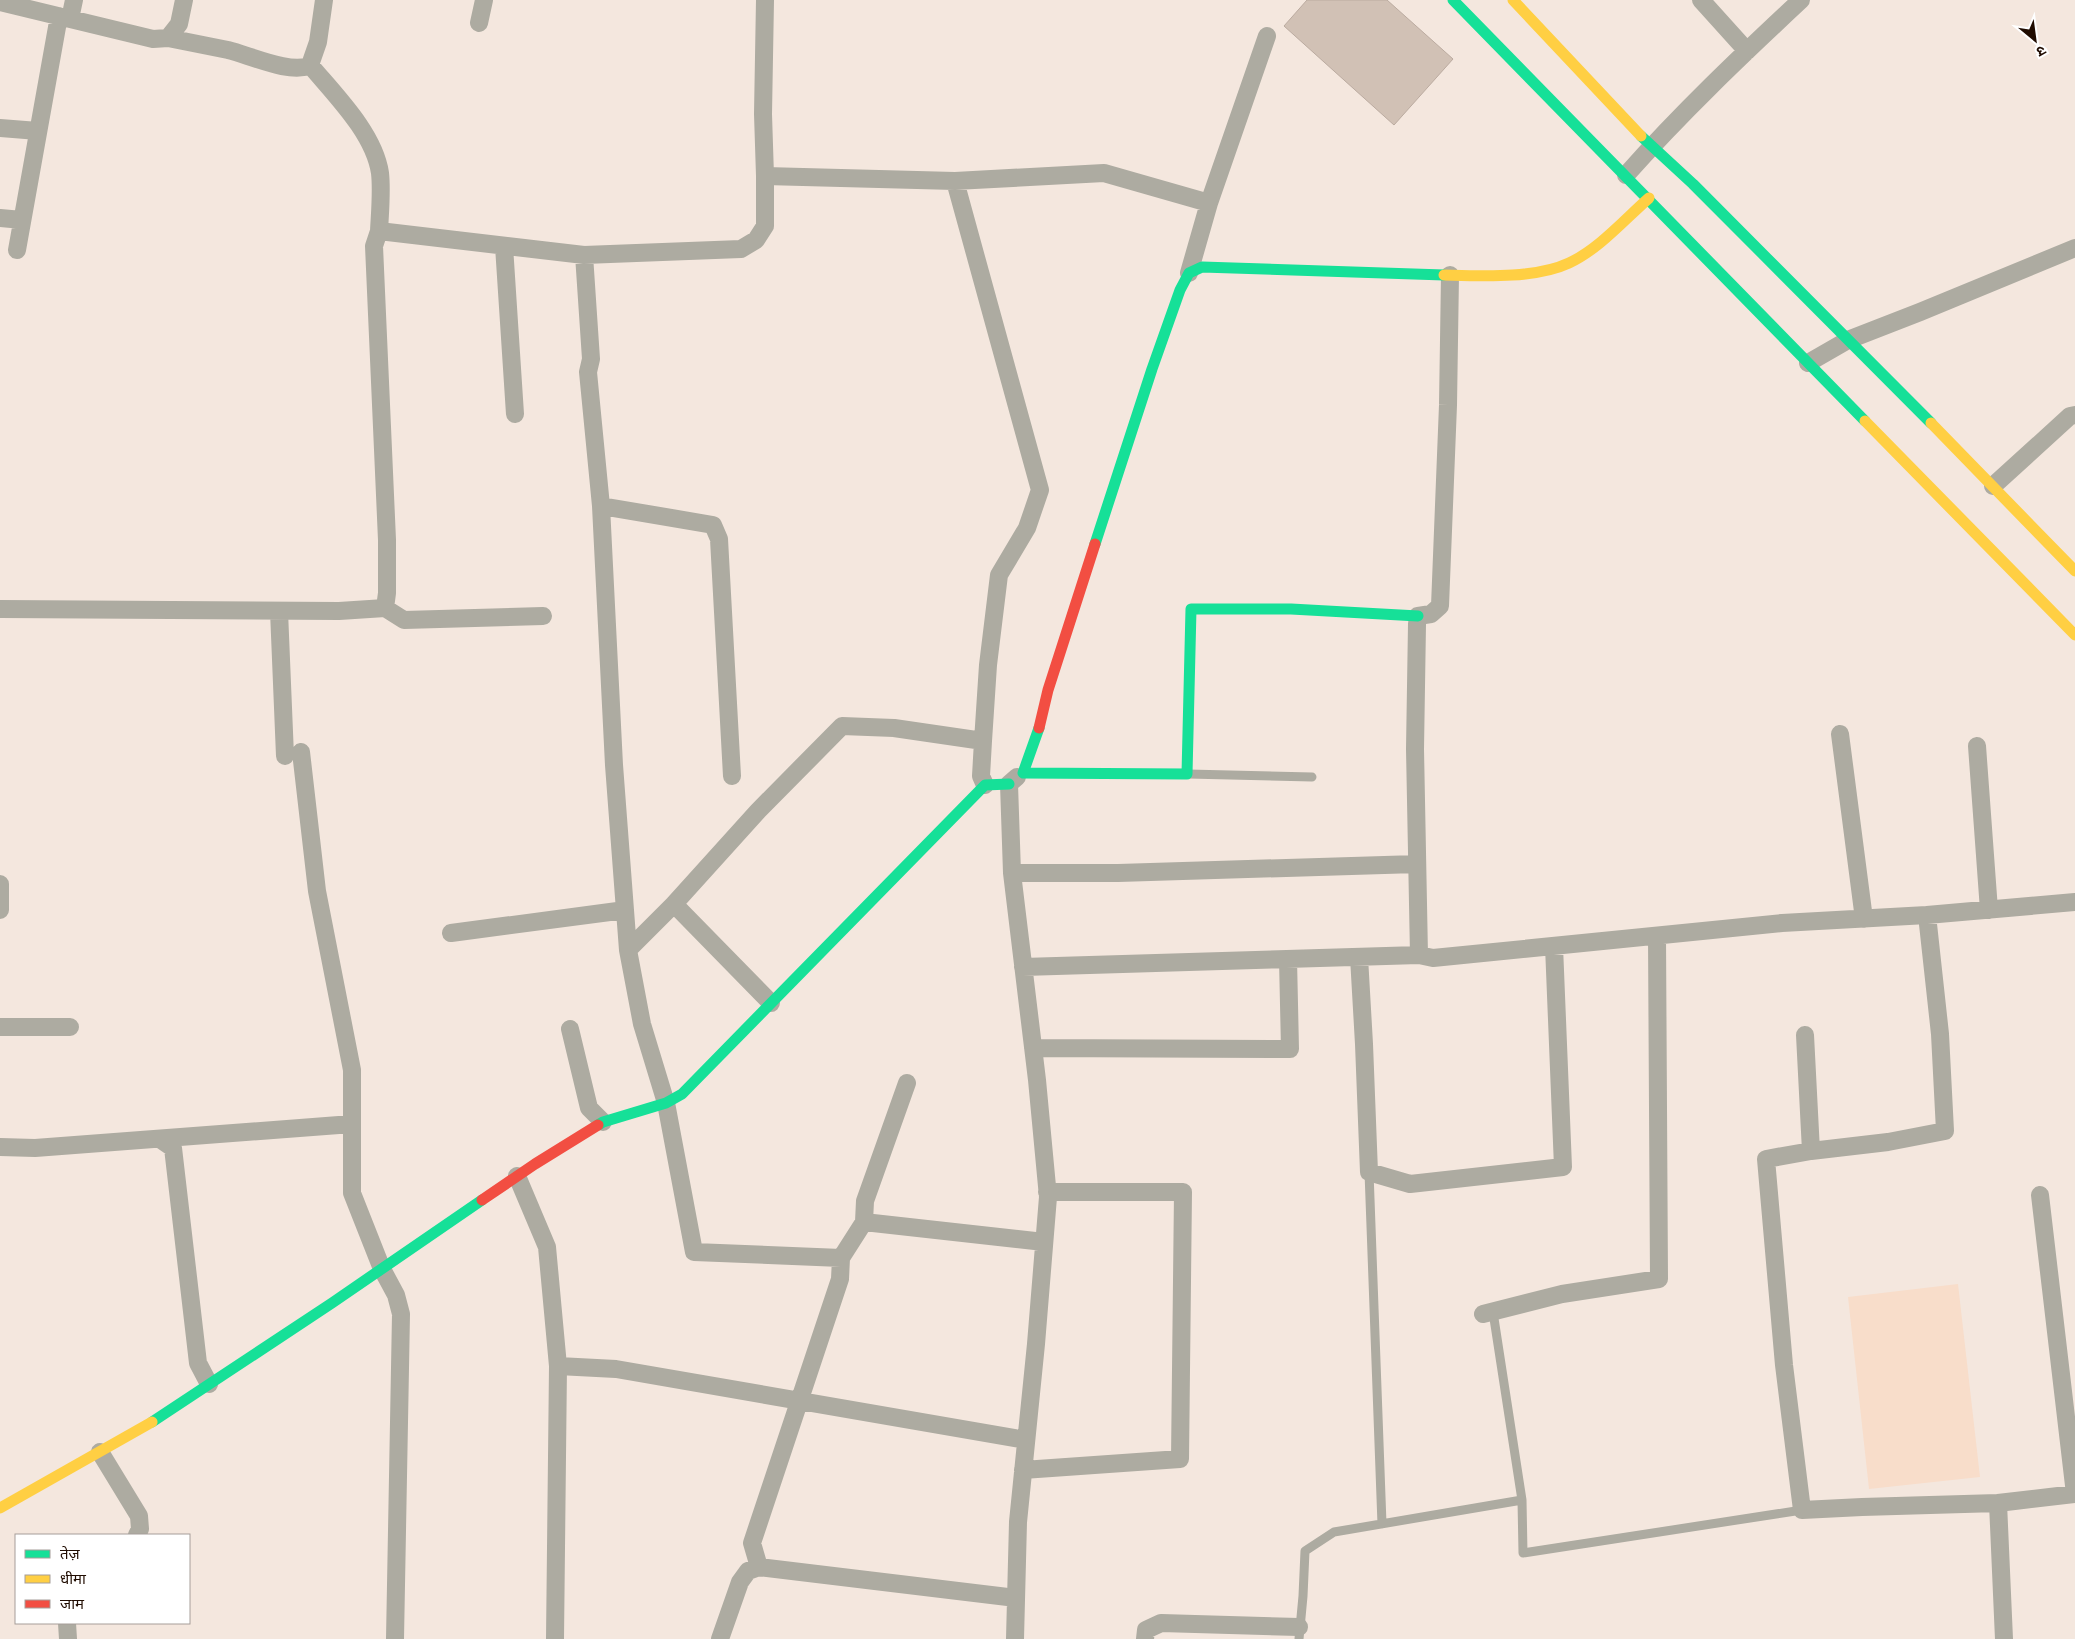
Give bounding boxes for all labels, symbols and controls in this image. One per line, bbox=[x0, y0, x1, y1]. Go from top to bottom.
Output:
north arrow bbox=[2010, 15, 2060, 65]
text: उ bbox=[2033, 42, 2049, 61]
legend bbox=[15, 1534, 190, 1624]
text: तेज़ bbox=[60, 1545, 81, 1563]
text: धीमा bbox=[60, 1570, 87, 1588]
text: जाम bbox=[60, 1595, 85, 1613]

